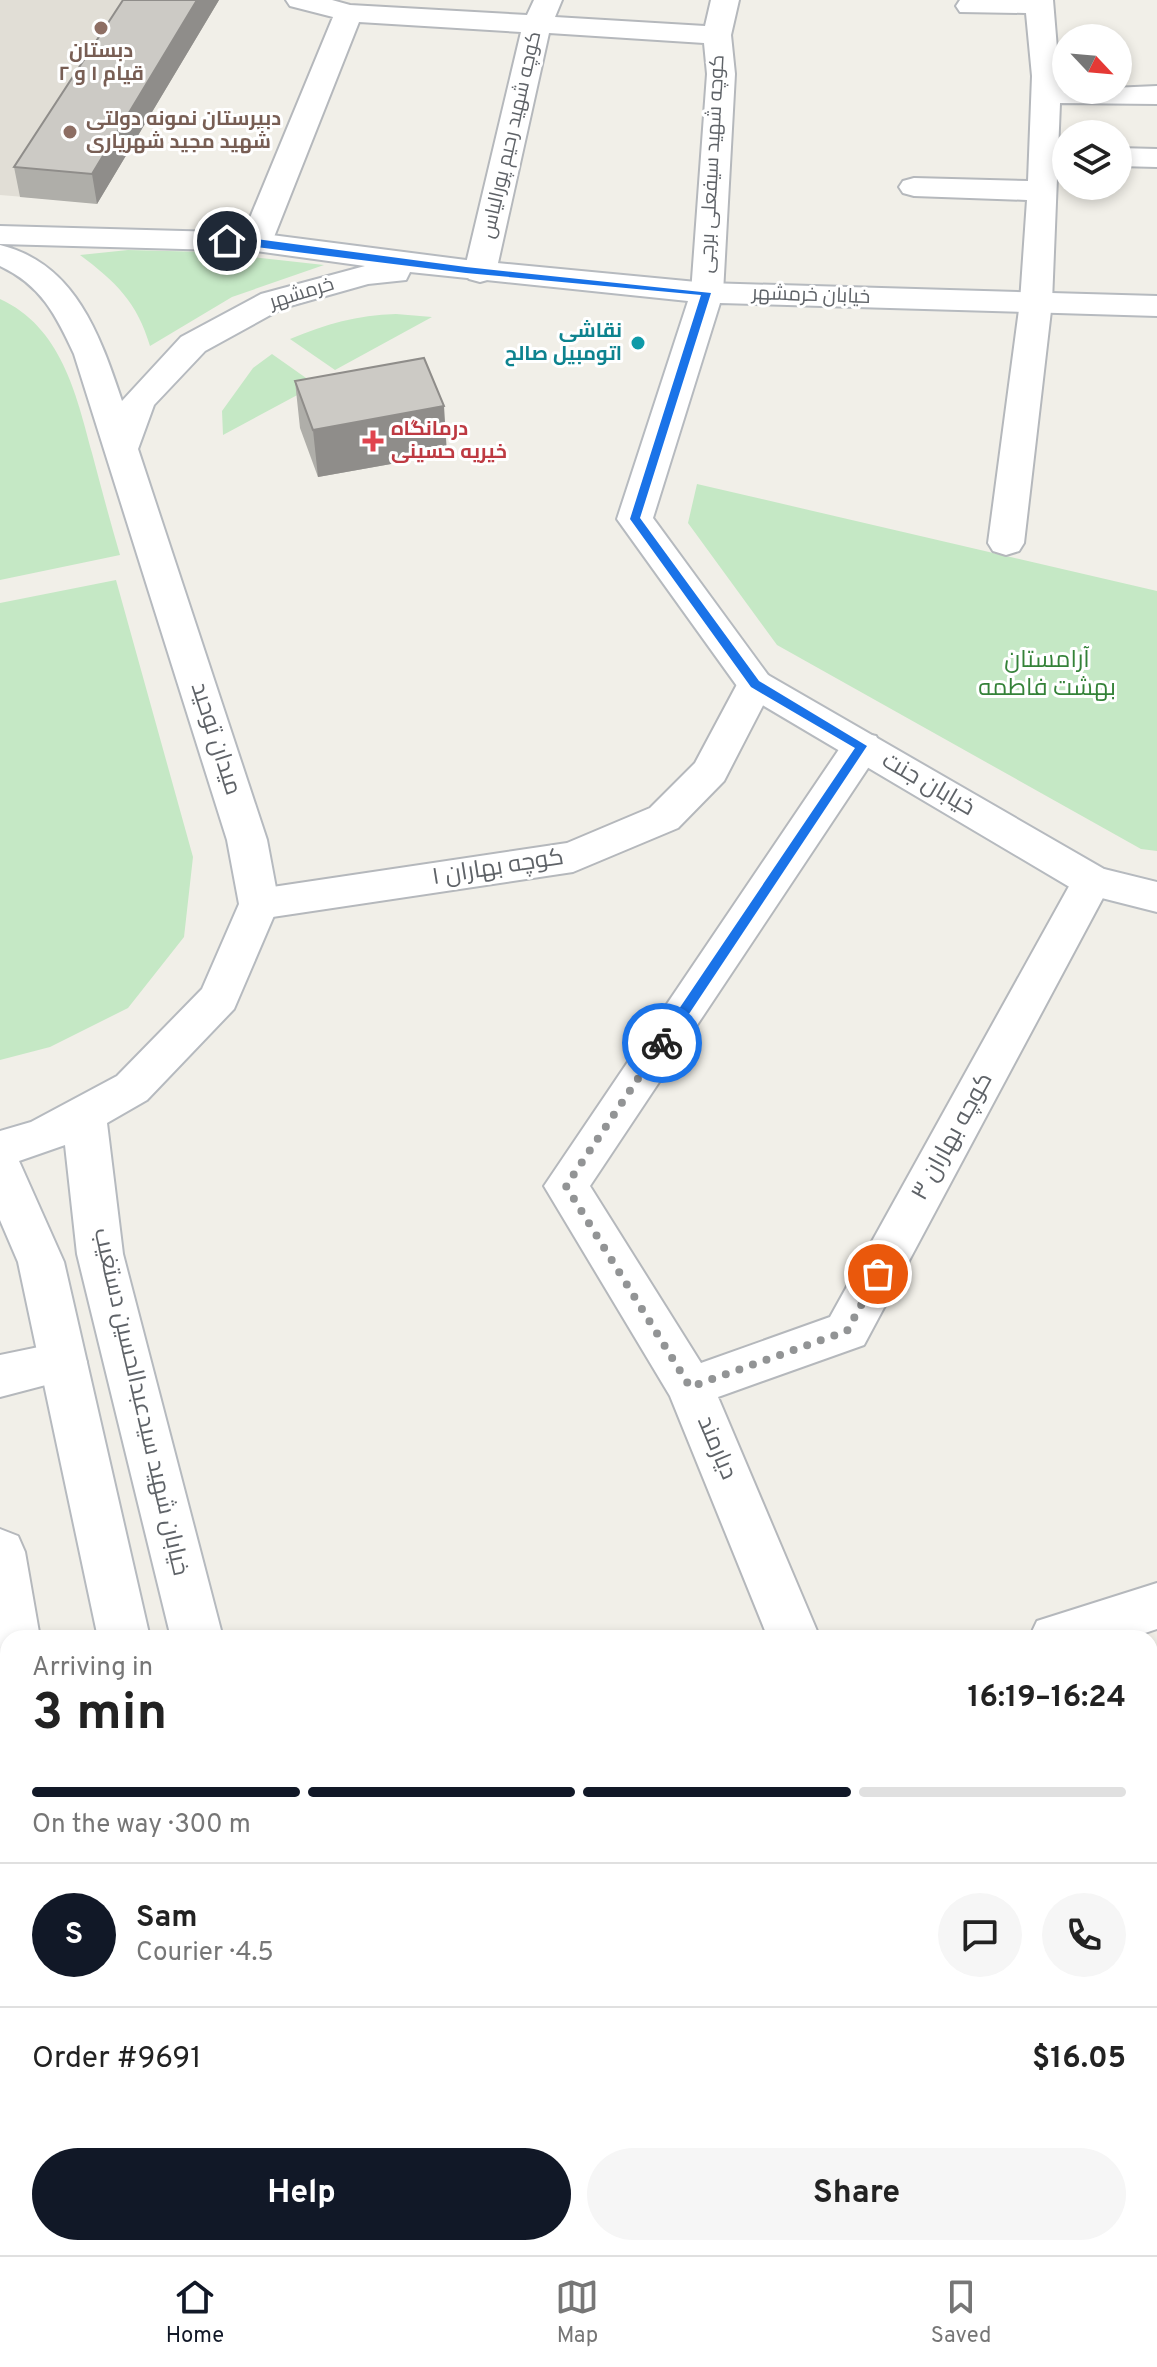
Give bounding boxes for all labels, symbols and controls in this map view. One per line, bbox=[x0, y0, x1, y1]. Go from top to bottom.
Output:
marker: دبستان قیام ۱ و ۲ bbox=[92, 19, 110, 37]
north arrow bbox=[1052, 24, 1132, 104]
map controls bbox=[1052, 24, 1132, 200]
street label: کوچه شهید رحیم پورالیاس bbox=[476, 29, 548, 241]
place label: دبستان قیام ۱ و ۲ bbox=[58, 39, 144, 88]
street label: کوچه شهید سیفعلی برجی bbox=[694, 54, 732, 274]
place label: دبیرستان نمونه دولتی شهید مجید شهریاری bbox=[86, 107, 281, 156]
button: layers bbox=[1052, 120, 1132, 200]
marker: دبیرستان نمونه دولتی شهید مجید شهریاری bbox=[61, 123, 79, 141]
pin bbox=[193, 207, 261, 275]
icon: home bbox=[205, 219, 249, 263]
street label: خرمشهر bbox=[266, 272, 338, 316]
street label: خیابان خرمشهر bbox=[750, 281, 871, 311]
place label: نقاشی اتومبیل صالح bbox=[505, 319, 622, 368]
marker: نقاشی اتومبیل صالح bbox=[629, 334, 647, 352]
place label: درمانگاه خیریه حسینی bbox=[391, 417, 507, 466]
marker: درمانگاه خیریه حسینی bbox=[362, 430, 384, 452]
park label: آرامستان بهشت فاطمه bbox=[978, 646, 1116, 704]
street label: میدان توحید bbox=[183, 679, 247, 799]
street label: خیابان جنت bbox=[876, 746, 980, 824]
street label: کوچه بهاران ۱ bbox=[430, 843, 566, 893]
courier bbox=[622, 1003, 702, 1083]
icon: bike bbox=[640, 1021, 684, 1065]
street label: کوچه بهاران ۳ bbox=[906, 1068, 1000, 1206]
street label: خیابان شهید سیدعبدالحسین دستغیب bbox=[85, 1225, 195, 1579]
pin bbox=[844, 1240, 912, 1308]
icon: bag bbox=[856, 1252, 900, 1296]
street label: دیارمند bbox=[689, 1411, 743, 1485]
text: Arriving in bbox=[32, 1652, 153, 1685]
text: 16:19–16:24 bbox=[967, 1680, 1126, 1717]
text: 3 min bbox=[32, 1682, 167, 1748]
text: On the way · 300 m bbox=[32, 1809, 251, 1842]
button: chat bbox=[938, 1893, 1022, 1977]
button: phone bbox=[1042, 1893, 1126, 1977]
text: Sam bbox=[136, 1900, 198, 1937]
text: S bbox=[65, 1917, 83, 1954]
text: Courier · 4.5 bbox=[136, 1937, 274, 1970]
text: Order #9691 bbox=[32, 2041, 201, 2078]
text: $16.05 bbox=[1032, 2041, 1126, 2078]
button: Help bbox=[32, 2148, 571, 2240]
button: Share bbox=[587, 2148, 1126, 2240]
tab: Home bbox=[166, 2275, 224, 2350]
tab: Map bbox=[555, 2275, 599, 2350]
tab: Saved bbox=[931, 2275, 991, 2350]

